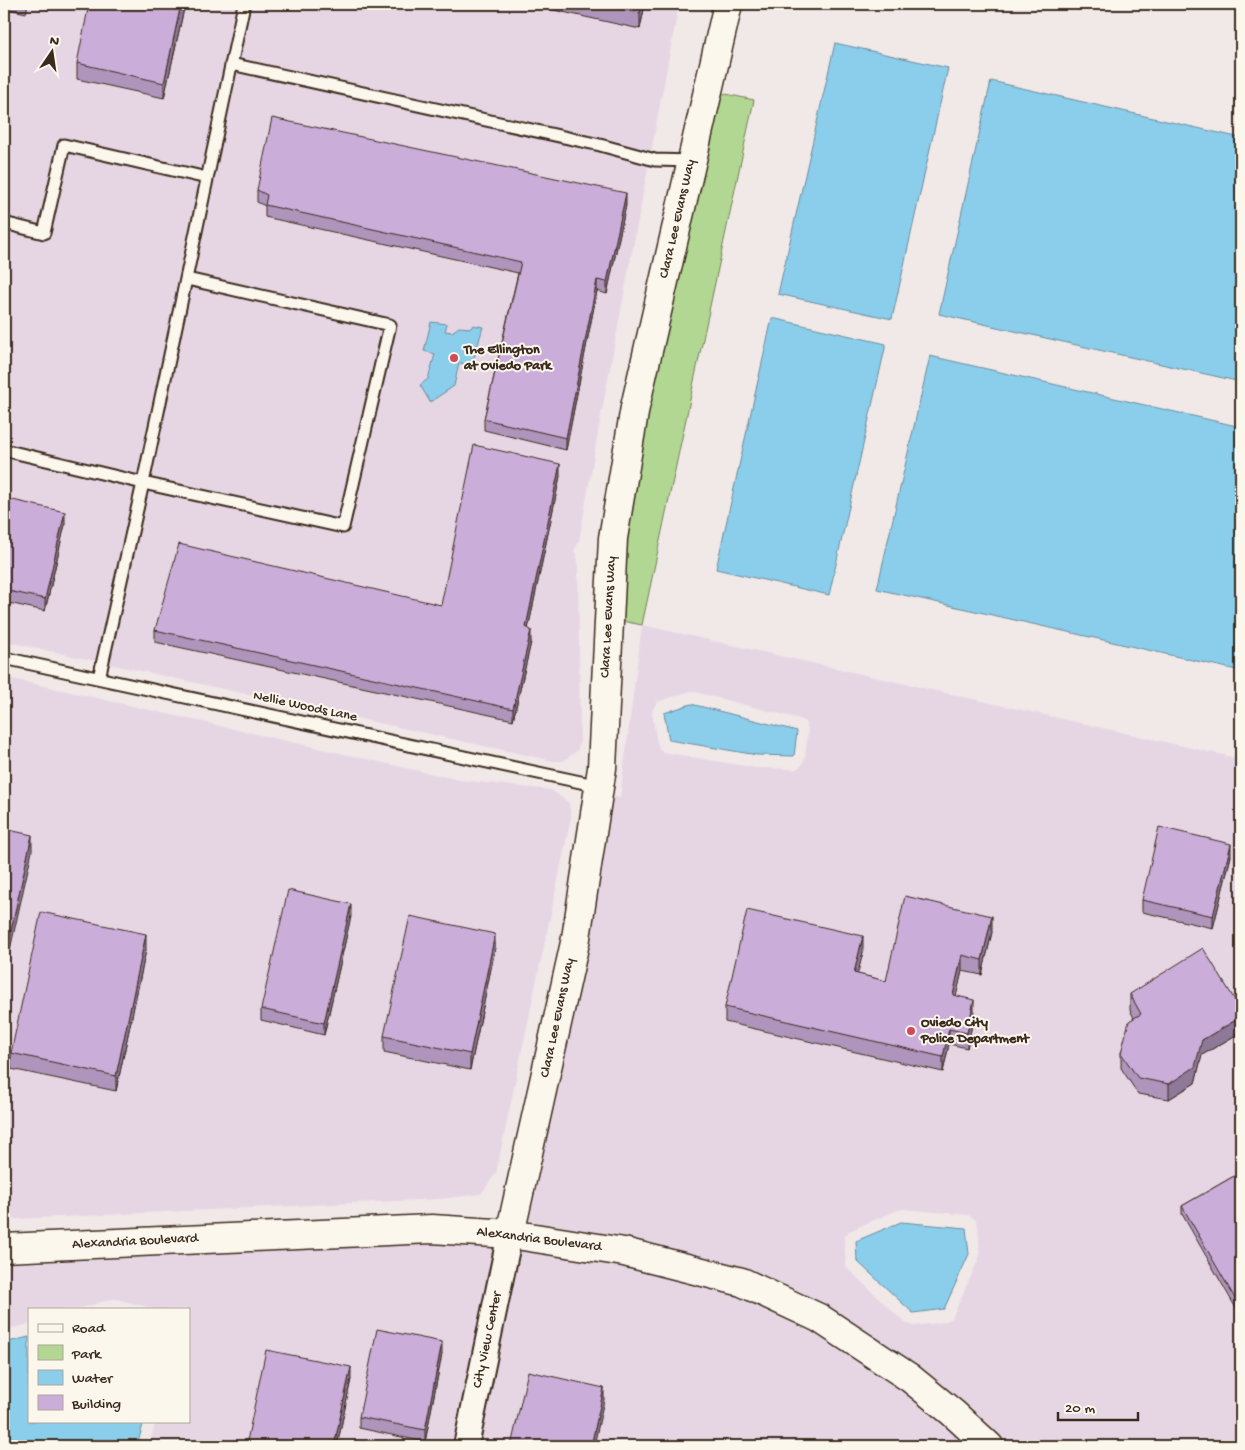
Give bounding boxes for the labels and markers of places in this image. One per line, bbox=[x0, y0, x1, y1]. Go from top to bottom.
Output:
place label: The Ellington at Oviedo Park bbox=[463, 342, 553, 375]
marker: The Ellington at Oviedo Park bbox=[448, 352, 460, 364]
place label: Oviedo City Police Department bbox=[920, 1015, 1030, 1048]
marker: Oviedo City Police Department bbox=[905, 1025, 917, 1037]

